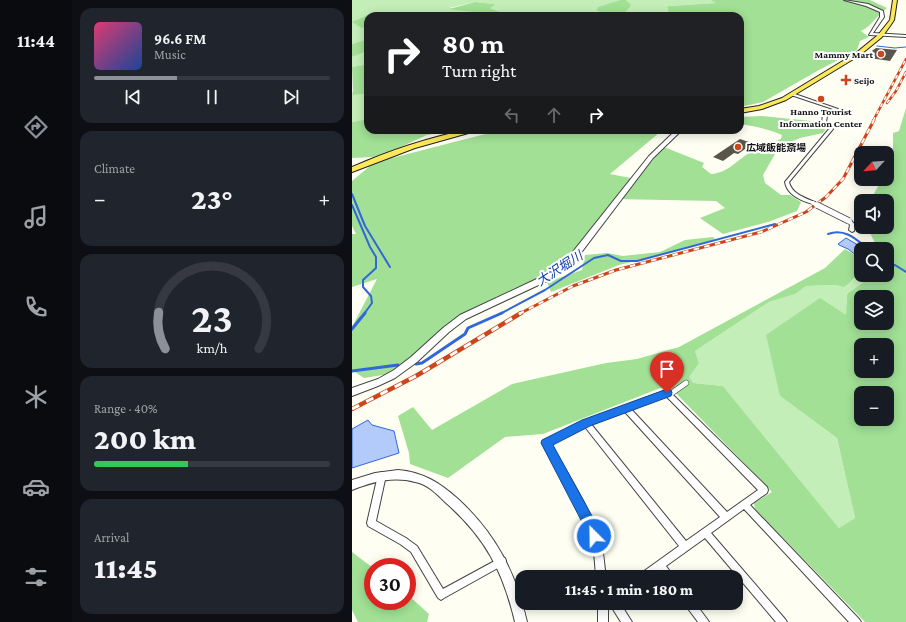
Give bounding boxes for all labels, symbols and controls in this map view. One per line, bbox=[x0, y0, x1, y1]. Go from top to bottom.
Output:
icon: right bbox=[376, 28, 428, 80]
text: 80 m bbox=[442, 28, 504, 59]
text: 11:44 bbox=[17, 31, 55, 51]
text: 96.6 FM bbox=[154, 31, 206, 47]
text: Music bbox=[154, 47, 186, 62]
place label: Mammy Mart bbox=[815, 49, 873, 60]
marker: Mammy Mart bbox=[876, 49, 886, 59]
text: Turn right bbox=[442, 61, 516, 81]
marker: Seijo bbox=[841, 75, 851, 85]
place label: Seijo bbox=[854, 75, 875, 87]
icon: previous bbox=[122, 86, 144, 108]
icon: pause bbox=[201, 86, 223, 108]
icon: next bbox=[280, 86, 302, 108]
marker: Hanno Tourist Information Center bbox=[816, 94, 826, 104]
icon: left bbox=[501, 104, 523, 126]
icon: ahead bbox=[543, 104, 565, 126]
icon: right bbox=[585, 104, 607, 126]
place label: Hanno Tourist Information Center bbox=[780, 106, 862, 129]
icon: directions bbox=[22, 113, 50, 141]
marker: 広域飯能斎場 bbox=[733, 142, 743, 152]
place label: 広域飯能斎場 bbox=[746, 142, 806, 153]
north arrow bbox=[854, 146, 894, 186]
map controls bbox=[854, 146, 894, 426]
text: Climate bbox=[94, 161, 135, 176]
text: 23° bbox=[191, 182, 233, 215]
text: − bbox=[94, 186, 106, 211]
text: + bbox=[318, 186, 330, 211]
button: sound bbox=[854, 194, 894, 234]
icon: music bbox=[22, 203, 50, 231]
button: search bbox=[854, 242, 894, 282]
water label: 大沢堀川 bbox=[533, 247, 587, 289]
button: layers bbox=[854, 290, 894, 330]
icon: phone bbox=[22, 293, 50, 321]
text: 23 bbox=[191, 295, 233, 341]
button: + bbox=[854, 338, 894, 378]
text: km/h bbox=[197, 340, 228, 356]
pin bbox=[650, 352, 684, 393]
icon: arrive bbox=[656, 358, 678, 380]
icon: climate bbox=[22, 383, 50, 411]
button: − bbox=[854, 386, 894, 426]
text: Range · 40% bbox=[94, 401, 158, 416]
text: 200 km bbox=[94, 422, 196, 455]
icon: car bbox=[22, 473, 50, 501]
position arrow bbox=[573, 515, 615, 557]
text: Arrival bbox=[94, 530, 129, 545]
text: 11:45 bbox=[94, 551, 158, 584]
speed limit sign: 30 bbox=[364, 558, 416, 610]
icon: filters bbox=[22, 563, 50, 591]
text: 11:45 · 1 min · 180 m bbox=[565, 582, 693, 598]

